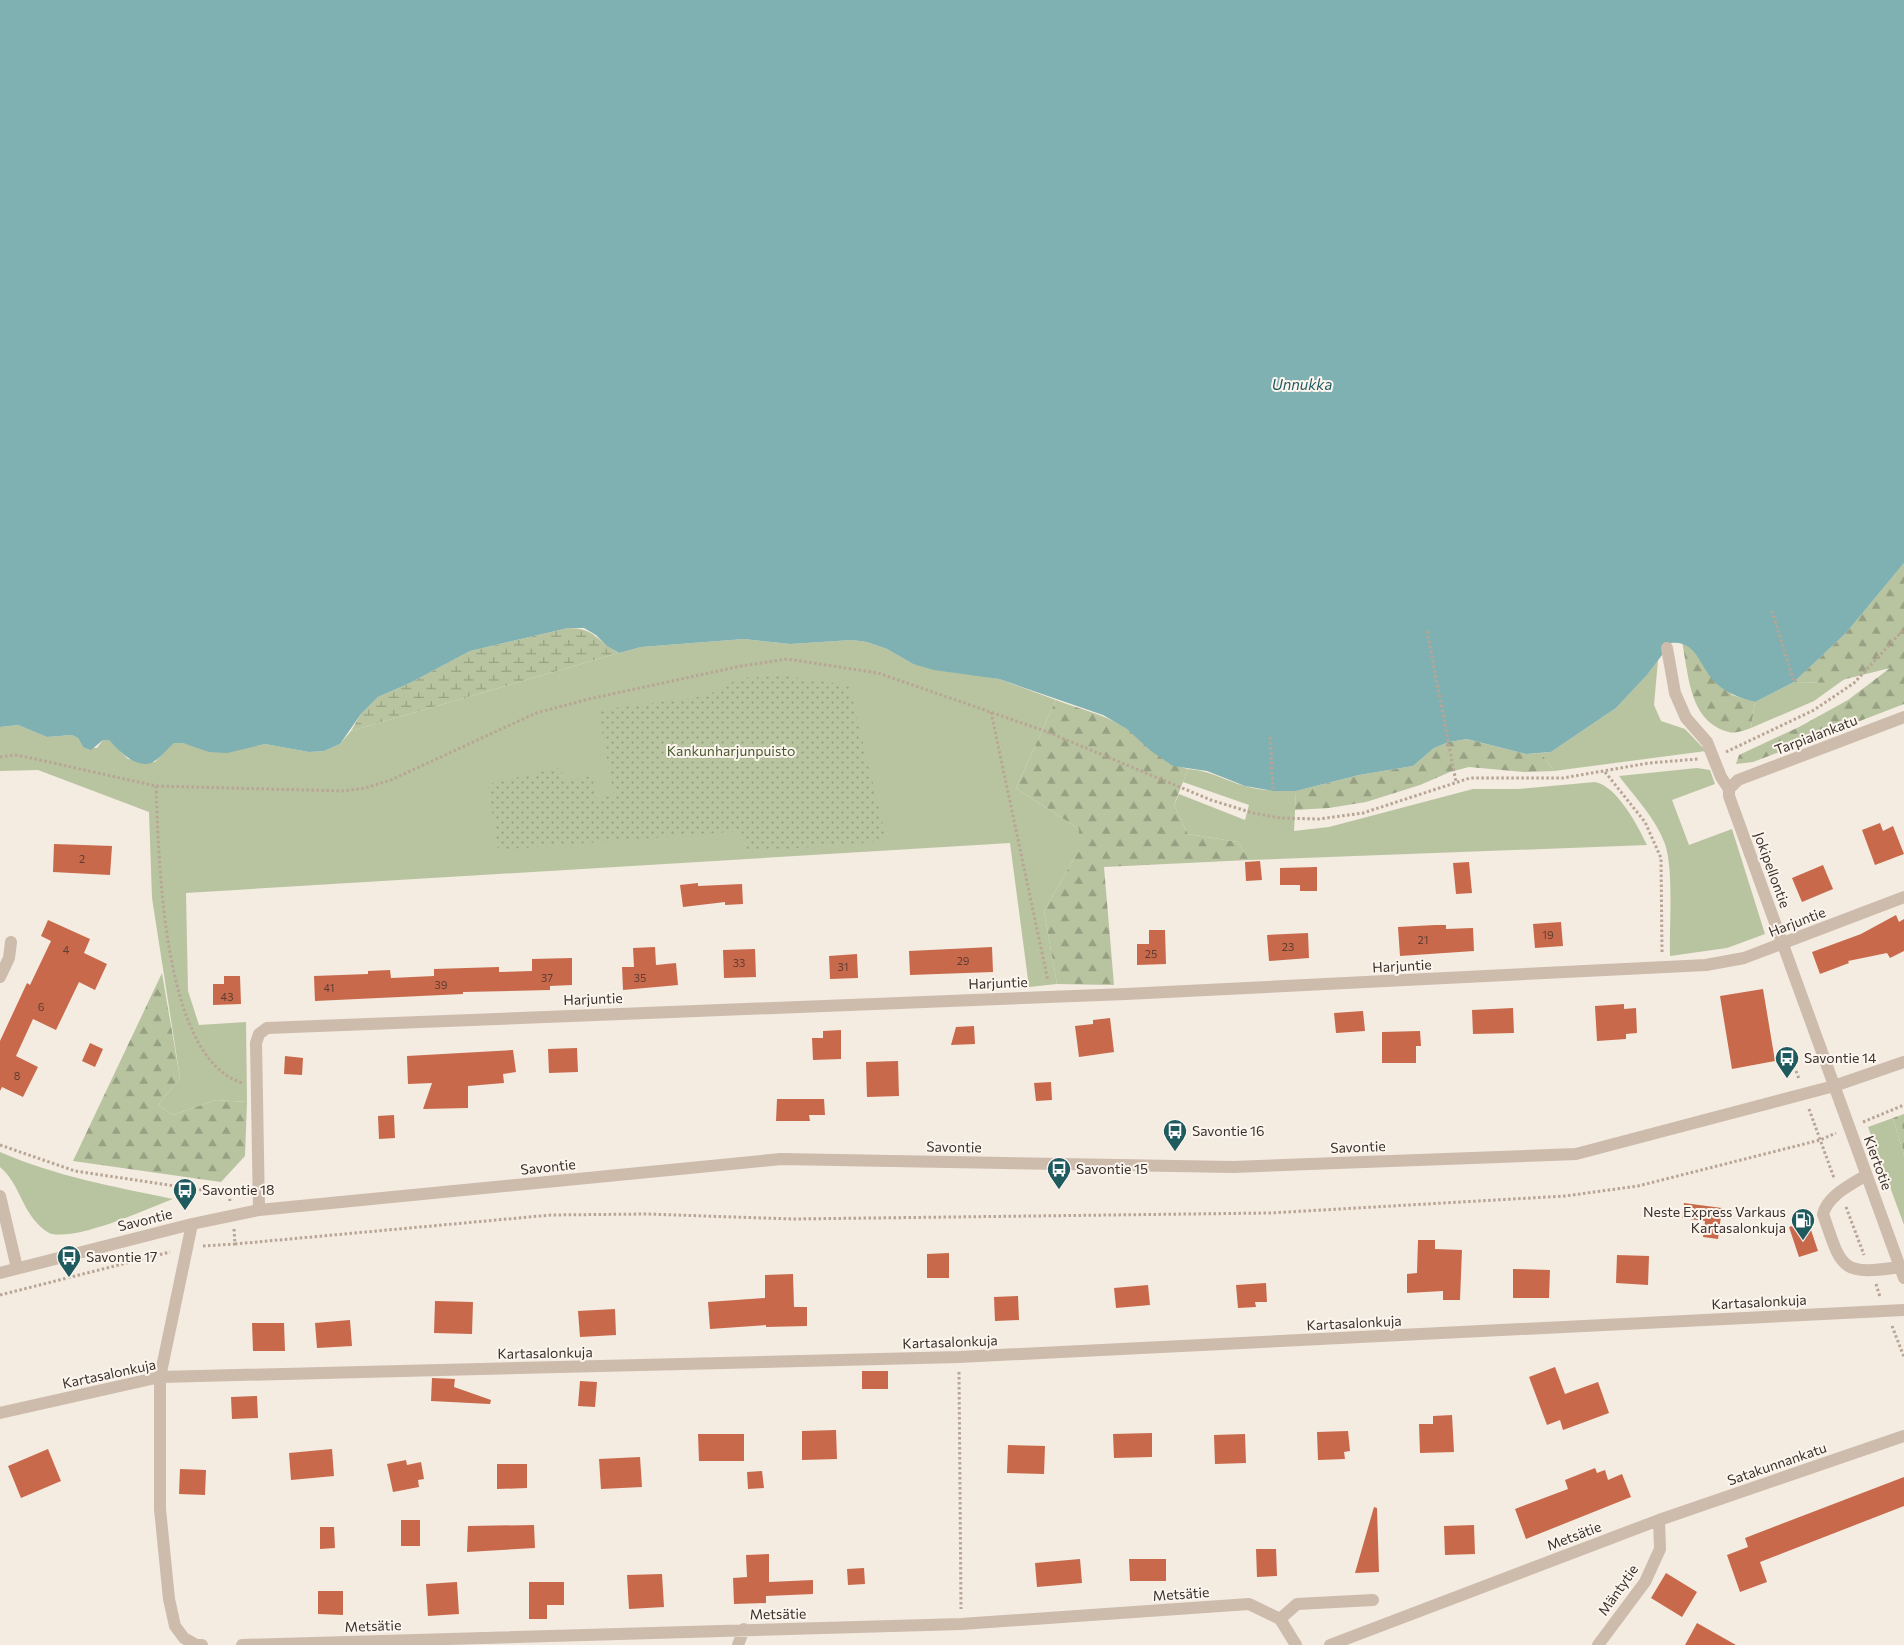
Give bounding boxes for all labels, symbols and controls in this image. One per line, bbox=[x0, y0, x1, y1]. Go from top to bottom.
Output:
water label: Unnukka bbox=[1272, 375, 1332, 393]
street label: Tarpialankatu bbox=[1772, 711, 1860, 758]
park label: Kankunharjunpuisto bbox=[667, 742, 795, 759]
street label: Jokipellontie bbox=[1751, 830, 1794, 910]
house number: 2 bbox=[79, 852, 85, 865]
street label: Harjuntie bbox=[1766, 903, 1828, 940]
house number: 19 bbox=[1542, 928, 1554, 941]
house number: 21 bbox=[1418, 933, 1428, 946]
house number: 23 bbox=[1282, 940, 1294, 953]
house number: 4 bbox=[63, 943, 70, 956]
house number: 25 bbox=[1145, 947, 1157, 960]
house number: 29 bbox=[957, 954, 970, 967]
street label: Harjuntie bbox=[1372, 955, 1432, 976]
house number: 33 bbox=[733, 956, 745, 969]
house number: 31 bbox=[838, 960, 848, 973]
house number: 37 bbox=[541, 971, 553, 984]
house number: 35 bbox=[634, 971, 646, 984]
street label: Harjuntie bbox=[968, 973, 1028, 992]
house number: 39 bbox=[435, 978, 448, 991]
house number: 41 bbox=[324, 981, 334, 994]
street label: Harjuntie bbox=[563, 989, 623, 1008]
house number: 43 bbox=[221, 990, 233, 1003]
house number: 6 bbox=[38, 1000, 45, 1013]
bus stop icon: Savontie 14 bbox=[1774, 1045, 1800, 1079]
place label: Savontie 14 bbox=[1804, 1049, 1877, 1066]
house number: 8 bbox=[14, 1069, 21, 1082]
bus stop icon: Savontie 16 bbox=[1162, 1118, 1188, 1152]
place label: Savontie 16 bbox=[1192, 1122, 1265, 1139]
street label: Kiertotie bbox=[1861, 1133, 1896, 1192]
street label: Savontie bbox=[1330, 1137, 1386, 1156]
street label: Savontie bbox=[926, 1138, 982, 1155]
street label: Savontie bbox=[520, 1155, 576, 1178]
bus stop icon: Savontie 15 bbox=[1046, 1156, 1072, 1190]
place label: Savontie 15 bbox=[1076, 1160, 1148, 1177]
bus stop icon: Savontie 18 bbox=[172, 1177, 198, 1211]
place label: Savontie 18 bbox=[202, 1181, 275, 1198]
place label: Neste Express Varkaus Kartasalonkuja bbox=[1643, 1203, 1786, 1236]
street label: Savontie bbox=[116, 1205, 174, 1234]
fuel station icon: Neste Express Varkaus Kartasalonkuja bbox=[1790, 1207, 1816, 1241]
bus stop icon: Savontie 17 bbox=[56, 1244, 82, 1278]
place label: Savontie 17 bbox=[86, 1248, 157, 1265]
street label: Kartasalonkuja bbox=[1711, 1291, 1807, 1312]
street label: Kartasalonkuja bbox=[1306, 1312, 1402, 1333]
street label: Kartasalonkuja bbox=[902, 1331, 998, 1352]
street label: Kartasalonkuja bbox=[497, 1343, 593, 1362]
street label: Kartasalonkuja bbox=[61, 1355, 157, 1392]
street label: Satakunnankatu bbox=[1725, 1439, 1829, 1488]
street label: Metsätie bbox=[1544, 1517, 1603, 1554]
street label: Mäntytie bbox=[1594, 1561, 1641, 1618]
street label: Metsätie bbox=[1152, 1583, 1210, 1604]
street label: Metsätie bbox=[749, 1605, 807, 1622]
street label: Metsätie bbox=[344, 1616, 402, 1635]

